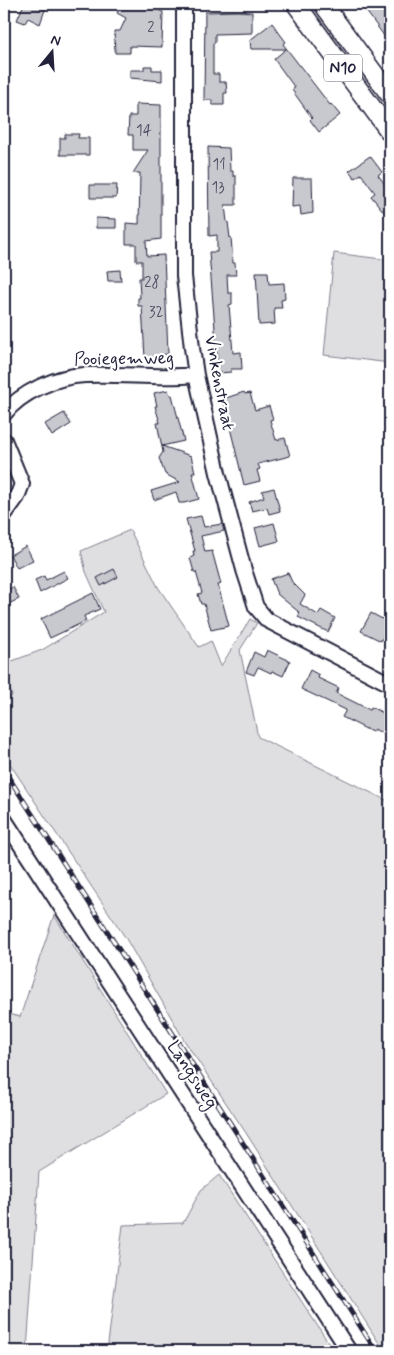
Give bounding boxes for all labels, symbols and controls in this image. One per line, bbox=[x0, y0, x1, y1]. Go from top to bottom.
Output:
house number: 2 bbox=[147, 18, 155, 38]
north arrow bbox=[28, 28, 78, 78]
text: N bbox=[48, 31, 63, 51]
road number: N10 bbox=[324, 54, 362, 82]
house number: 14 bbox=[136, 121, 152, 141]
house number: 11 bbox=[212, 155, 226, 175]
house number: 13 bbox=[211, 178, 225, 198]
house number: 28 bbox=[144, 273, 160, 293]
house number: 32 bbox=[149, 303, 163, 323]
street label: Vinkenstraat bbox=[198, 334, 240, 433]
street label: Pooiegemweg bbox=[74, 346, 174, 372]
street label: Langsweg bbox=[160, 1036, 223, 1114]

